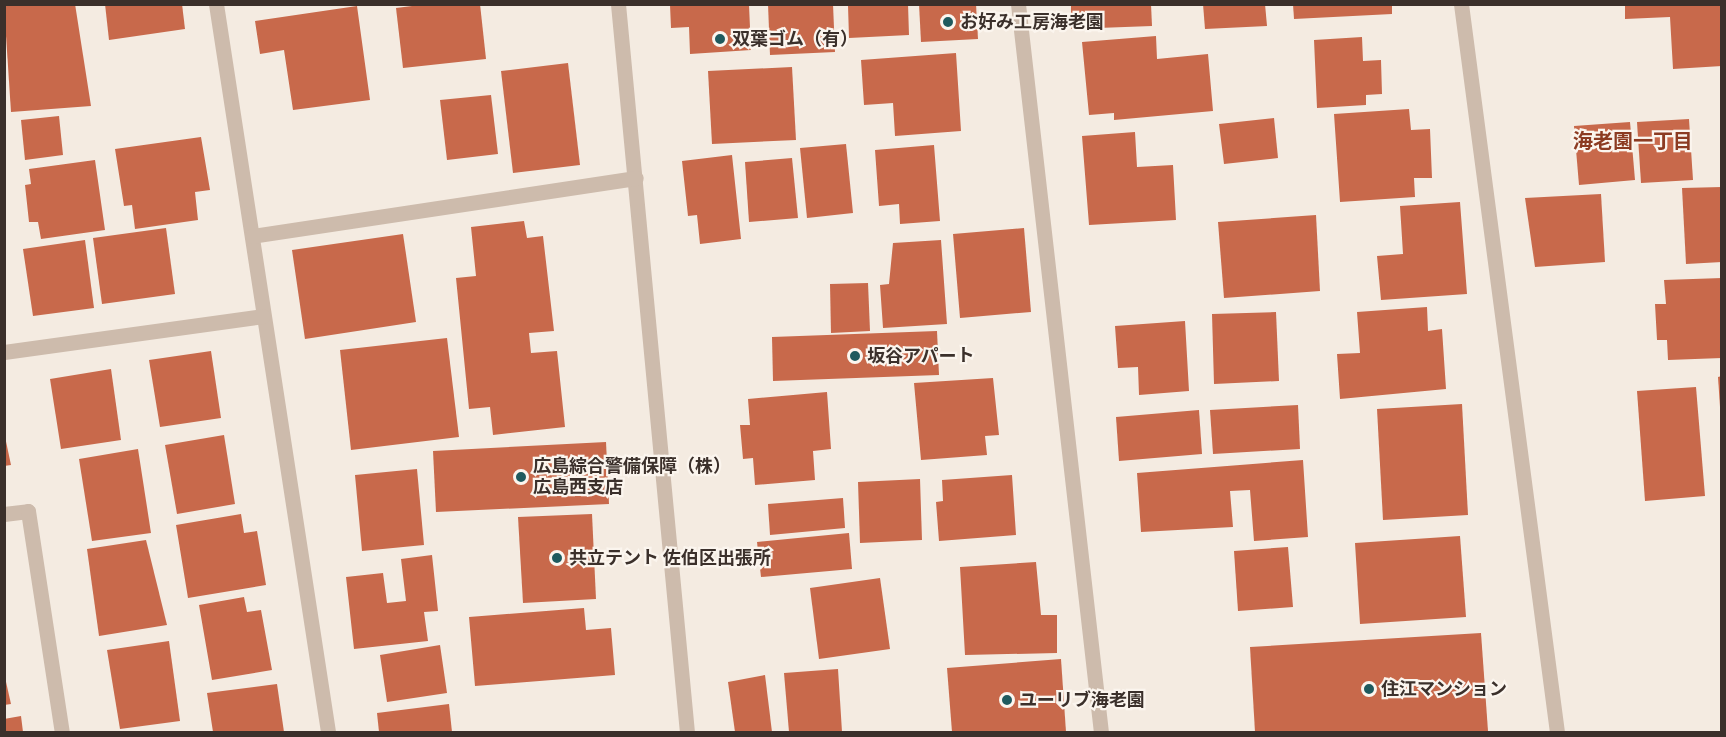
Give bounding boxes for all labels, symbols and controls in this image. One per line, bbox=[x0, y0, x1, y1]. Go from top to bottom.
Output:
place label: お好み工房海老園 bbox=[960, 11, 1104, 33]
marker: お好み工房海老園 bbox=[941, 15, 955, 29]
place label: 双葉ゴム（有） bbox=[732, 28, 858, 50]
marker: 双葉ゴム（有） bbox=[713, 32, 727, 46]
district label: 海老園一丁目 bbox=[1573, 129, 1693, 153]
place label: 坂谷アパート bbox=[867, 345, 975, 367]
marker: 坂谷アパート bbox=[848, 349, 862, 363]
place label: 広島綜合警備保障（株） 広島西支店 bbox=[533, 456, 731, 498]
marker: 広島綜合警備保障（株） 広島西支店 bbox=[514, 470, 528, 484]
place label: 共立テント 佐伯区出張所 bbox=[569, 547, 771, 569]
marker: 共立テント 佐伯区出張所 bbox=[550, 551, 564, 565]
place label: 住江マンション bbox=[1381, 678, 1507, 700]
marker: 住江マンション bbox=[1362, 682, 1376, 696]
place label: ユーリブ海老園 bbox=[1019, 689, 1145, 711]
marker: ユーリブ海老園 bbox=[1000, 693, 1014, 707]

